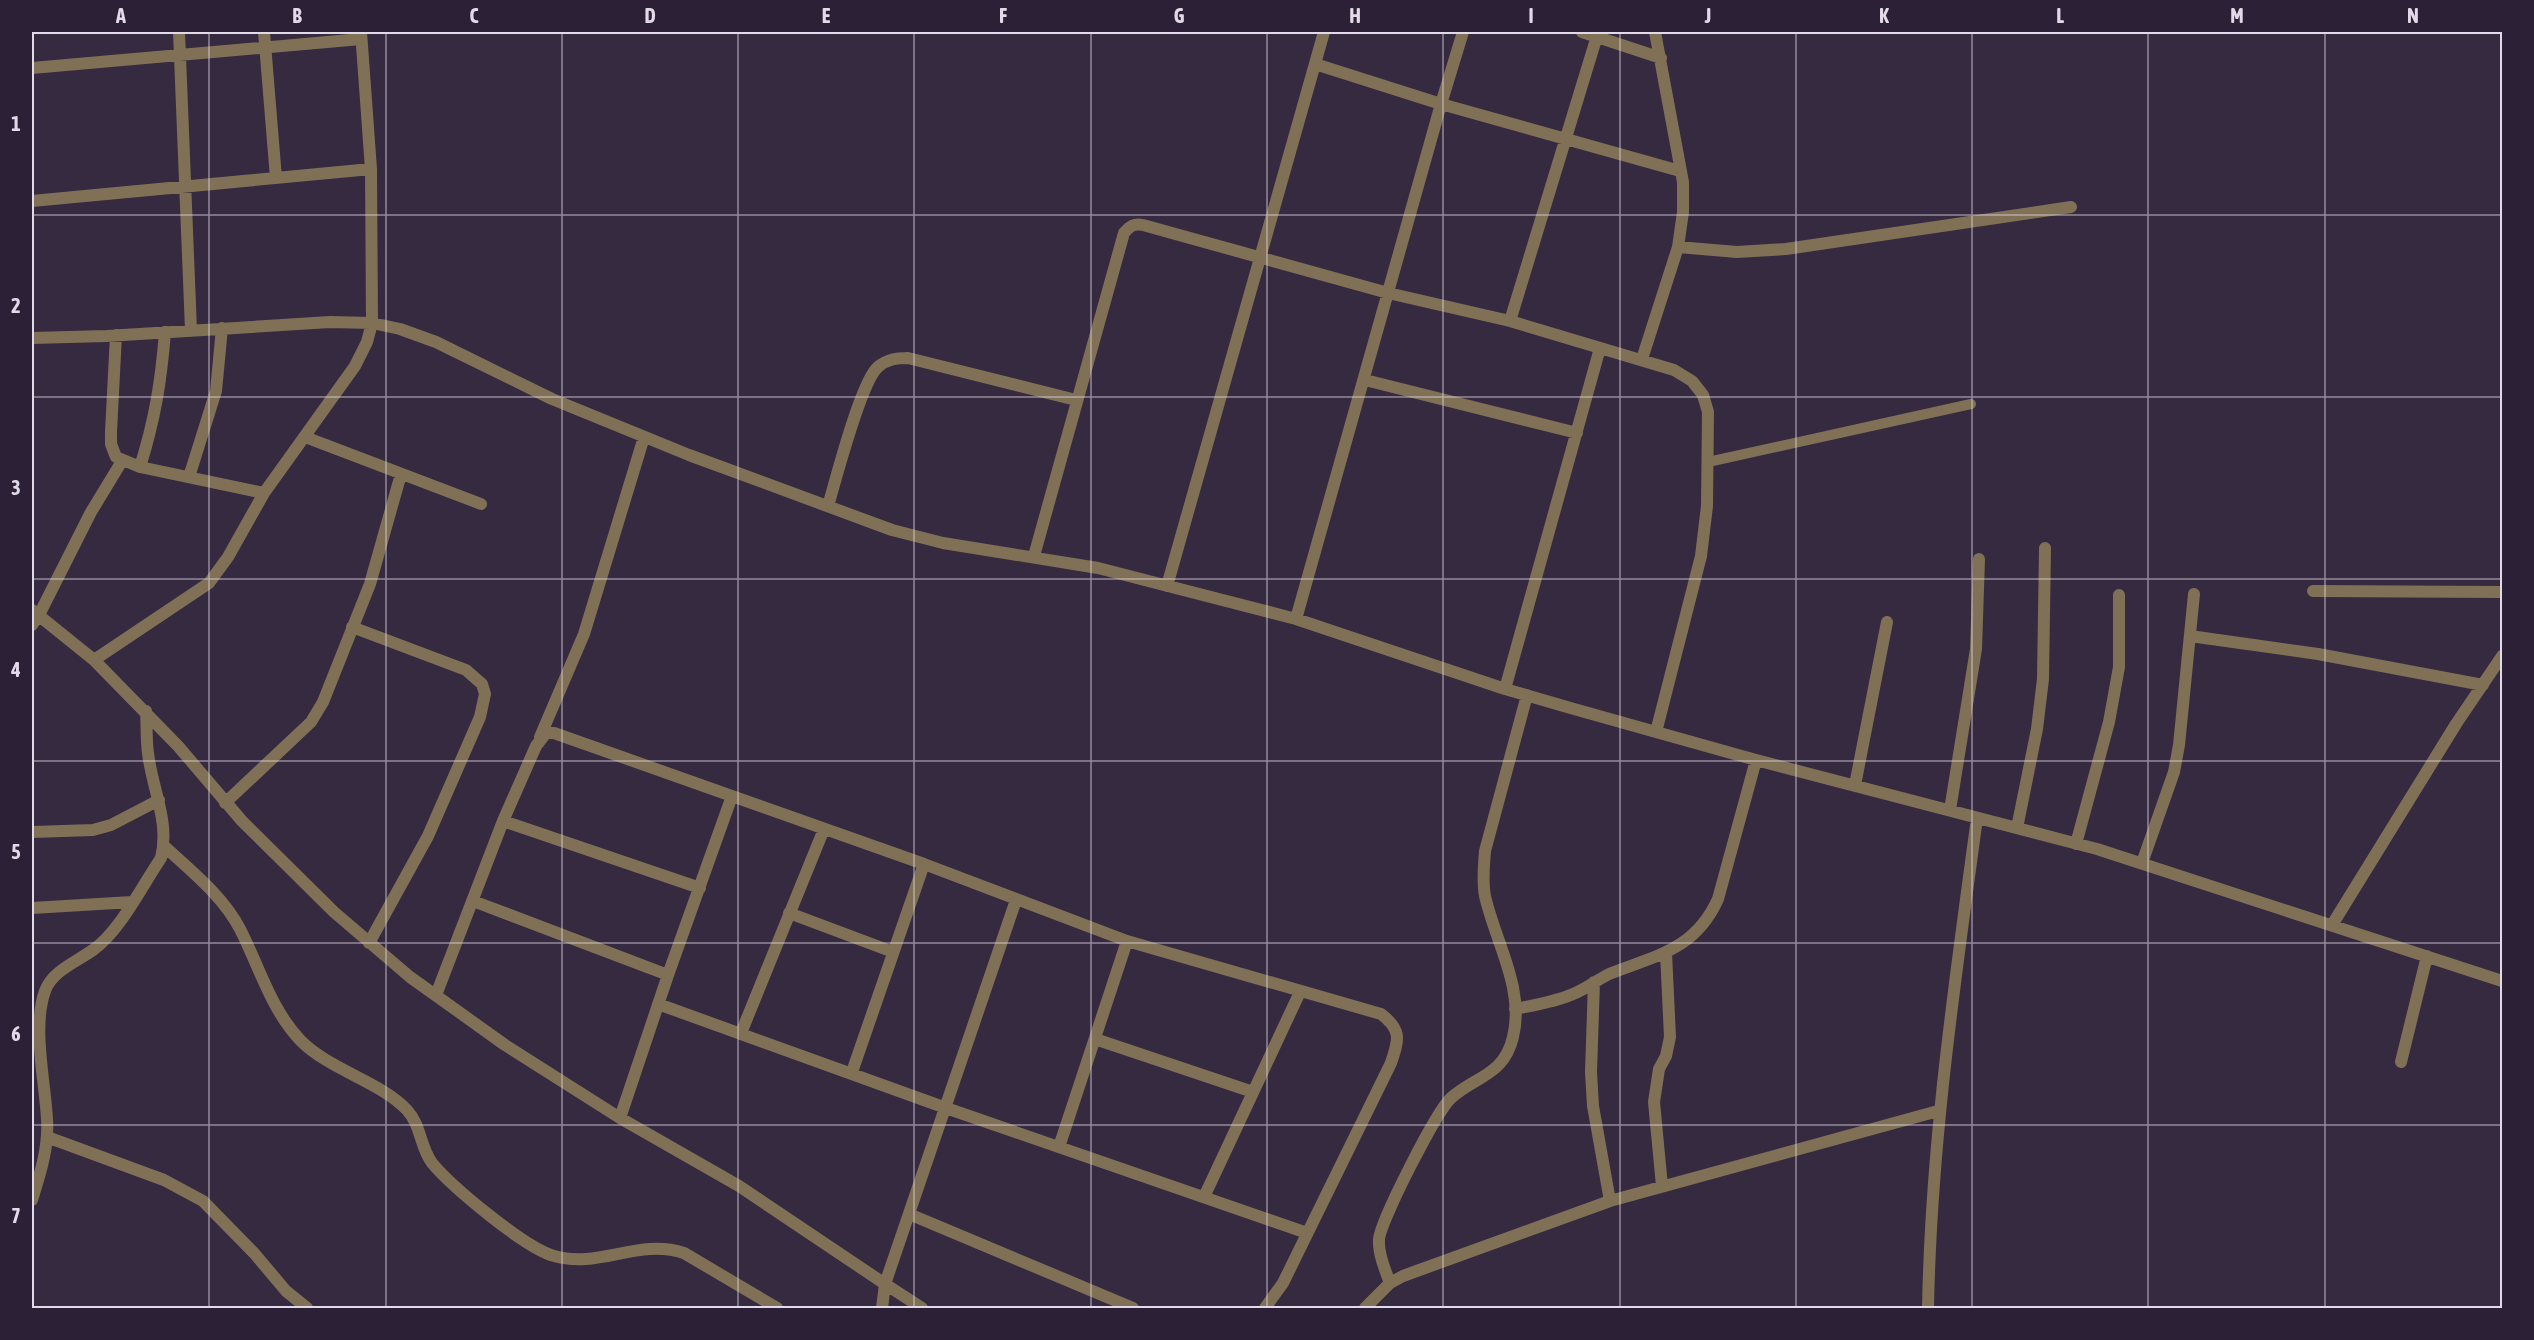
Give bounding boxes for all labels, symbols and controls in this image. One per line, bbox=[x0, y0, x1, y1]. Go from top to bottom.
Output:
text: A bbox=[115, 4, 126, 27]
text: B bbox=[292, 4, 302, 27]
text: C bbox=[470, 4, 479, 27]
text: D bbox=[644, 4, 656, 27]
text: E bbox=[822, 4, 831, 27]
text: F bbox=[999, 4, 1007, 27]
text: G bbox=[1174, 4, 1185, 27]
text: H bbox=[1349, 4, 1361, 27]
text: I bbox=[1528, 4, 1534, 27]
text: J bbox=[1704, 4, 1711, 27]
text: K bbox=[1879, 4, 1889, 27]
text: L bbox=[2056, 4, 2064, 27]
text: M bbox=[2230, 4, 2244, 27]
text: N bbox=[2407, 4, 2419, 27]
text: 1 bbox=[11, 112, 21, 135]
text: 2 bbox=[11, 294, 21, 317]
text: 3 bbox=[11, 476, 21, 499]
text: 4 bbox=[10, 658, 21, 681]
text: 5 bbox=[11, 840, 21, 863]
text: 6 bbox=[11, 1022, 21, 1045]
text: 7 bbox=[11, 1204, 21, 1227]

